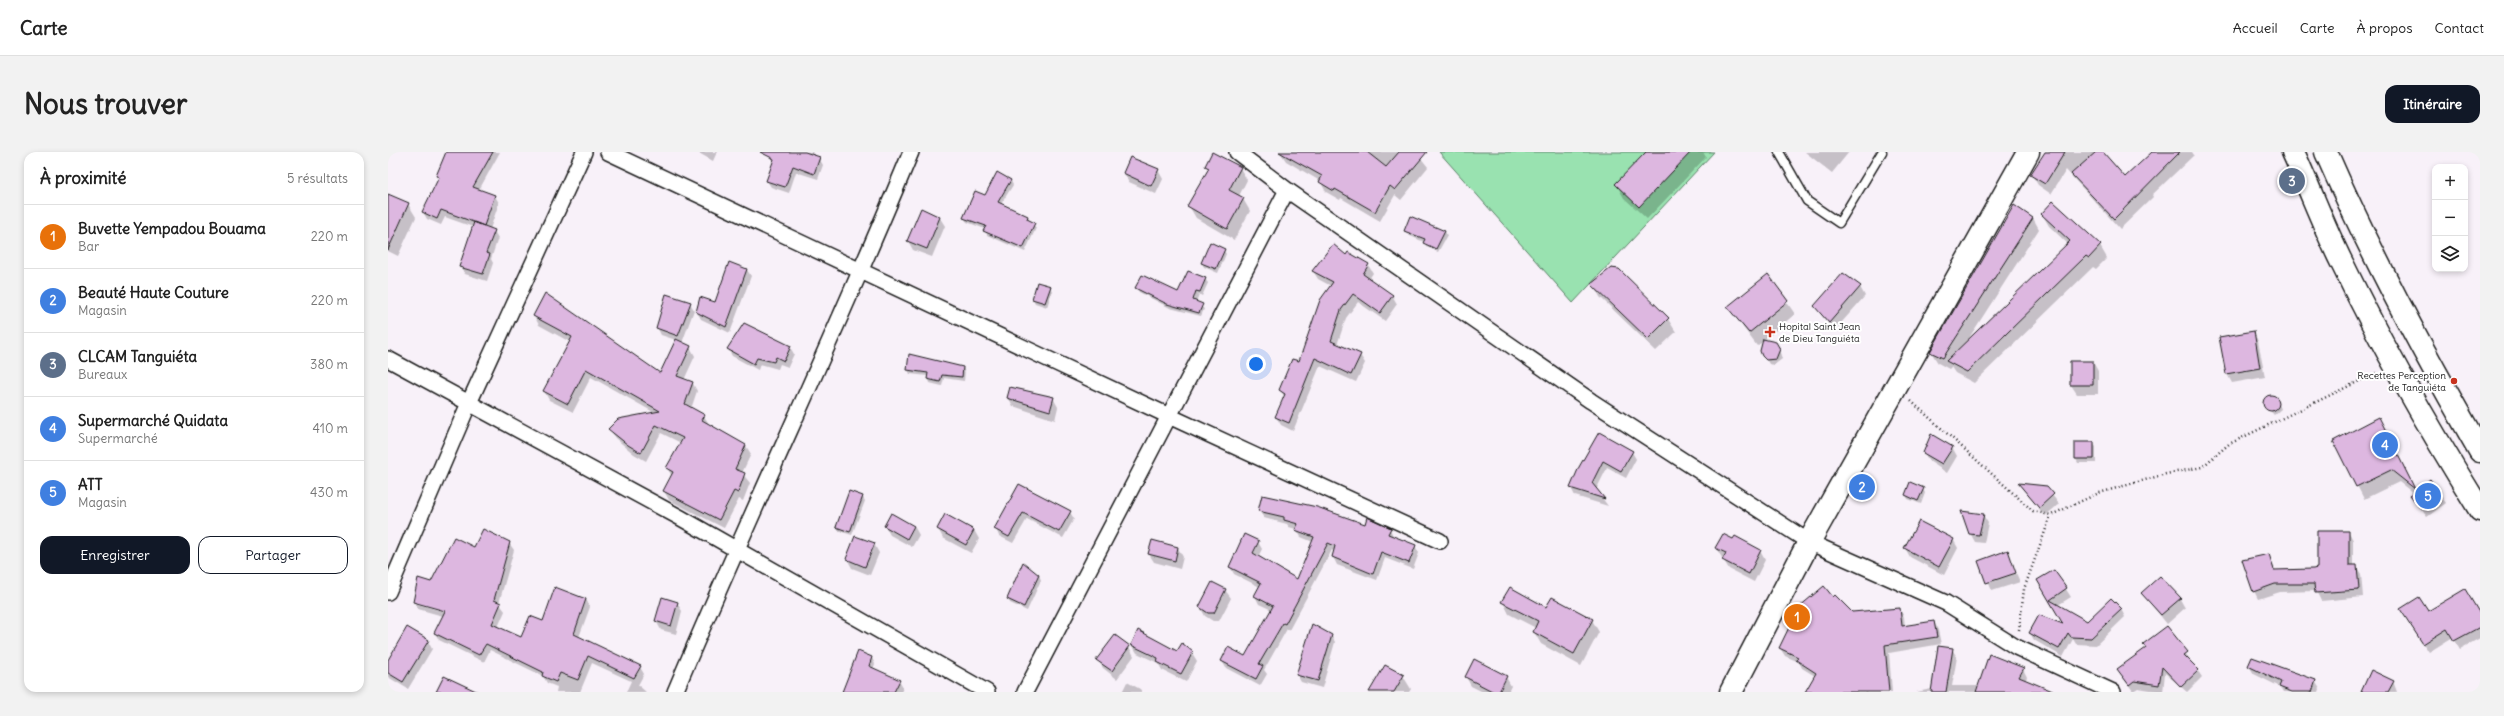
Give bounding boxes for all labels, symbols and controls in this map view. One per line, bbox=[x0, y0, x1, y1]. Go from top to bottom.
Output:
text: Carte bbox=[20, 16, 67, 40]
text: Accueil bbox=[2233, 19, 2278, 37]
text: Carte bbox=[2300, 19, 2335, 37]
text: À propos bbox=[2357, 19, 2413, 37]
text: Contact bbox=[2435, 19, 2484, 37]
button: Itinéraire bbox=[2385, 85, 2480, 123]
text: Nous trouver bbox=[24, 86, 187, 122]
map controls bbox=[2432, 164, 2468, 272]
button: + bbox=[2432, 164, 2468, 200]
pin: 3 bbox=[2279, 166, 2305, 196]
text: À proximité bbox=[40, 167, 126, 189]
text: 5 résultats bbox=[287, 170, 348, 187]
button: − bbox=[2432, 200, 2468, 236]
text: Buvette Yempadou Bouama bbox=[78, 219, 266, 238]
text: 1 bbox=[50, 228, 56, 245]
text: 220 m bbox=[311, 228, 348, 245]
button: layers bbox=[2432, 236, 2468, 272]
text: Bar bbox=[78, 238, 99, 255]
text: Beauté Haute Couture bbox=[78, 283, 229, 302]
text: 2 bbox=[49, 292, 57, 309]
text: 220 m bbox=[311, 292, 348, 309]
text: Magasin bbox=[78, 302, 127, 319]
place label: Hopital Saint Jean de Dieu Tanguiéta bbox=[1779, 320, 1861, 345]
marker: Hopital Saint Jean de Dieu Tanguiéta bbox=[1764, 326, 1776, 338]
text: CLCAM Tanguiéta bbox=[78, 347, 197, 366]
your location bbox=[1246, 354, 1266, 374]
text: 3 bbox=[49, 356, 57, 373]
text: 380 m bbox=[310, 356, 348, 373]
text: Bureaux bbox=[78, 366, 127, 383]
place label: Recettes Perception de Tanguiéta bbox=[2357, 369, 2446, 394]
marker: Recettes Perception de Tanguiéta bbox=[2449, 376, 2459, 386]
text: Supermarché Quidata bbox=[78, 411, 228, 430]
text: 4 bbox=[49, 420, 57, 437]
text: 410 m bbox=[312, 420, 348, 437]
text: Supermarché bbox=[78, 430, 158, 447]
pin: 4 bbox=[2372, 430, 2398, 460]
pin: 2 bbox=[1849, 472, 1875, 502]
text: ATT bbox=[78, 475, 103, 494]
pin: 5 bbox=[2415, 481, 2441, 511]
text: 5 bbox=[49, 484, 57, 501]
text: 430 m bbox=[310, 484, 348, 501]
text: Magasin bbox=[78, 494, 127, 511]
button: Enregistrer bbox=[40, 536, 190, 574]
button: Partager bbox=[198, 536, 348, 574]
pin: 1 bbox=[1784, 602, 1810, 632]

